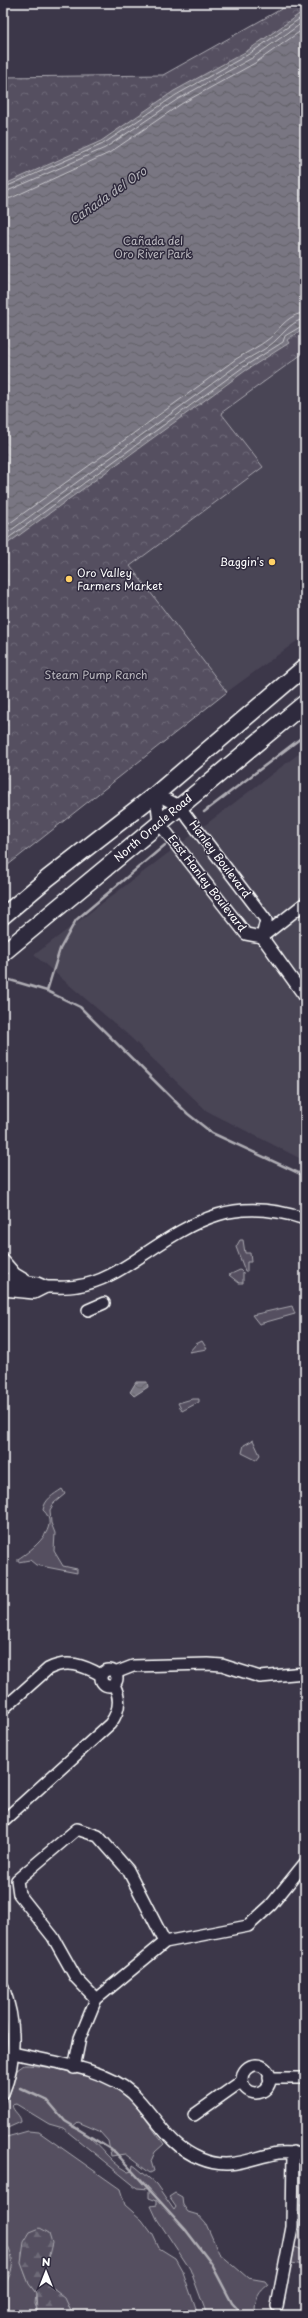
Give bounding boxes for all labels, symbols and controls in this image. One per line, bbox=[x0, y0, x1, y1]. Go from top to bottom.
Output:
water label: Cañada del Oro bbox=[65, 161, 151, 229]
park label: Cañada del Oro River Park bbox=[114, 232, 192, 262]
place label: Baggin's bbox=[220, 553, 264, 570]
marker: Baggin's bbox=[267, 557, 277, 567]
place label: Oro Valley Farmers Market bbox=[77, 564, 163, 594]
marker: Oro Valley Farmers Market bbox=[64, 574, 74, 584]
park label: Steam Pump Ranch bbox=[44, 666, 148, 683]
street label: North Oracle Road bbox=[110, 790, 196, 866]
street label: Hanley Boulevard bbox=[186, 816, 255, 901]
street label: East Hanley Boulevard bbox=[164, 830, 251, 935]
north arrow bbox=[26, 2252, 66, 2292]
text: N bbox=[42, 2253, 51, 2270]

